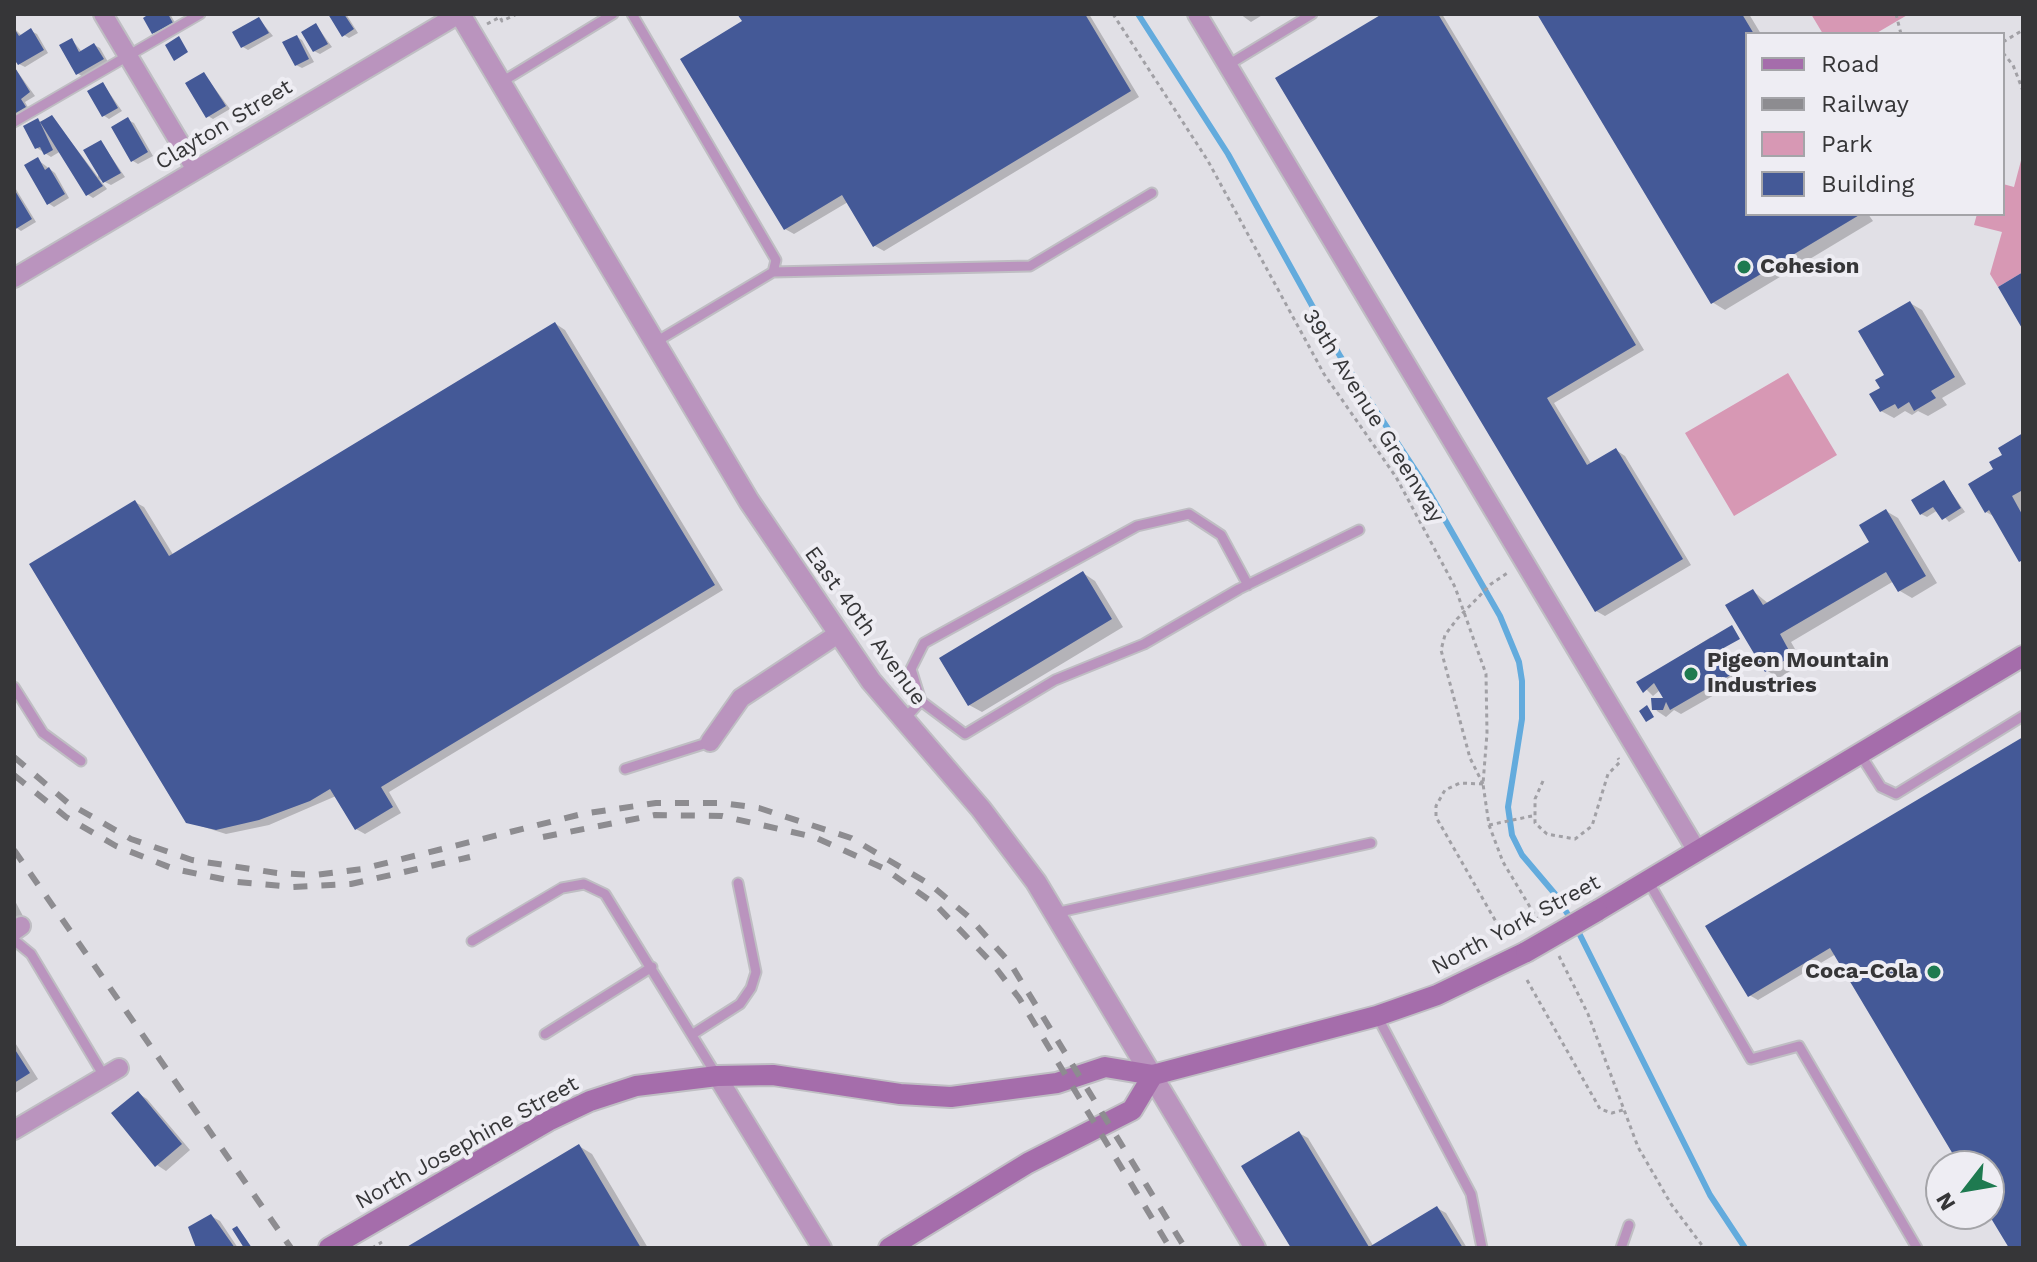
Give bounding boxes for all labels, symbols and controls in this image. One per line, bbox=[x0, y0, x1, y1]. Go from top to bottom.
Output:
legend bbox=[1745, 32, 2005, 216]
text: Road bbox=[1821, 50, 1880, 78]
street label: Clayton Street bbox=[151, 74, 297, 176]
text: Railway bbox=[1821, 90, 1909, 118]
text: Park bbox=[1821, 130, 1873, 158]
text: Building bbox=[1821, 170, 1914, 198]
place label: Cohesion bbox=[1760, 254, 1859, 280]
marker: Cohesion bbox=[1735, 258, 1753, 276]
street label: 39th Avenue Greenway bbox=[1296, 304, 1450, 528]
street label: East 40th Avenue bbox=[798, 541, 932, 711]
place label: Pigeon Mountain Industries bbox=[1707, 648, 1889, 700]
marker: Pigeon Mountain Industries bbox=[1682, 665, 1700, 683]
street label: North York Street bbox=[1427, 869, 1605, 981]
place label: Coca-Cola bbox=[1805, 959, 1918, 985]
marker: Coca-Cola bbox=[1925, 963, 1943, 981]
street label: North Josephine Street bbox=[351, 1071, 583, 1215]
north arrow bbox=[1925, 1150, 2005, 1230]
text: N bbox=[1931, 1188, 1961, 1215]

